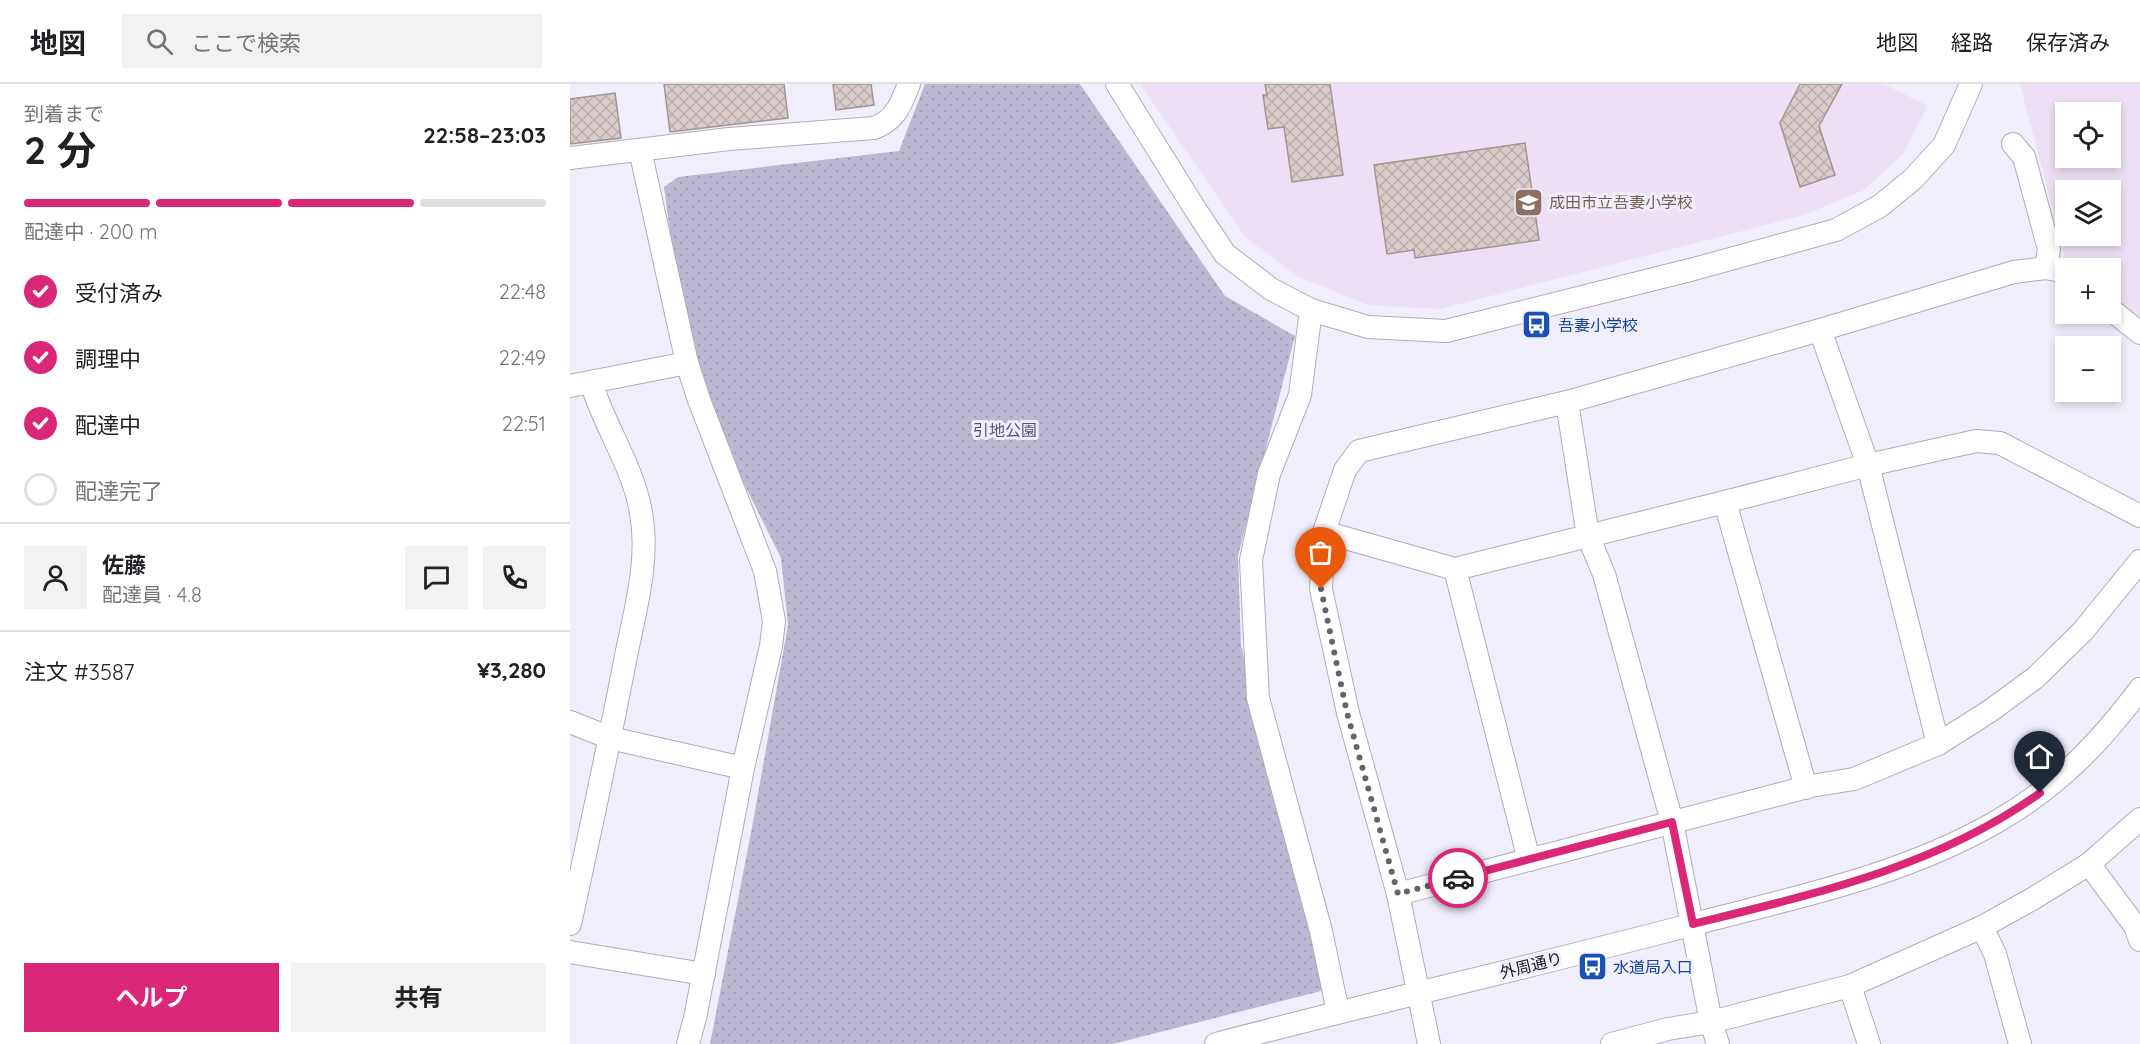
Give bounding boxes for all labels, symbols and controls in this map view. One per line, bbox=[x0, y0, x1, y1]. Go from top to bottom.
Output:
search box bbox=[122, 14, 542, 68]
text: 地図 bbox=[30, 25, 86, 60]
icon: search bbox=[143, 25, 176, 58]
text: ここで検索 bbox=[191, 29, 301, 57]
text: 地図 bbox=[1876, 29, 1918, 55]
text: 経路 bbox=[1951, 29, 1993, 55]
text: 保存済み bbox=[2026, 29, 2110, 55]
text: 到着まで bbox=[24, 101, 104, 126]
map controls bbox=[2055, 102, 2121, 402]
button: locate bbox=[2055, 102, 2121, 168]
text: 22:58–23:03 bbox=[423, 121, 546, 149]
text: 2 分 bbox=[24, 125, 96, 174]
button: layers bbox=[2055, 180, 2121, 246]
school or university icon: 成田市立吾妻小学校 bbox=[1512, 186, 1544, 218]
place label: 成田市立吾妻小学校 bbox=[1549, 192, 1693, 212]
text: 配達中 · 200 m bbox=[24, 219, 157, 244]
button: + bbox=[2055, 258, 2121, 324]
icon: check bbox=[24, 275, 57, 308]
text: 受付済み bbox=[75, 279, 163, 307]
text: 22:48 bbox=[499, 279, 546, 304]
bus stop icon: 吾妻小学校 bbox=[1521, 309, 1553, 341]
place label: 吾妻小学校 bbox=[1558, 315, 1638, 335]
button: − bbox=[2055, 336, 2121, 402]
icon: check bbox=[24, 341, 57, 374]
text: 調理中 bbox=[75, 345, 141, 373]
text: 22:49 bbox=[499, 345, 546, 370]
icon: check bbox=[24, 407, 57, 440]
text: 配達中 bbox=[75, 411, 141, 439]
text: 22:51 bbox=[502, 411, 546, 436]
park label: 引地公園 bbox=[973, 420, 1037, 440]
text: 配達完了 bbox=[75, 477, 163, 505]
pin bbox=[1295, 527, 1346, 589]
icon: bag bbox=[1304, 536, 1337, 569]
button: person bbox=[24, 546, 87, 609]
button: chat bbox=[405, 546, 468, 609]
button: phone bbox=[483, 546, 546, 609]
text: 佐藤 bbox=[102, 551, 146, 579]
text: 配達員 · 4.8 bbox=[102, 582, 202, 607]
text: ¥3,280 bbox=[477, 656, 546, 684]
text: 注文 #3587 bbox=[24, 658, 134, 686]
pin bbox=[2014, 731, 2065, 793]
icon: home bbox=[2023, 740, 2056, 773]
courier bbox=[1428, 848, 1488, 908]
icon: car bbox=[1442, 862, 1475, 895]
street label: 外周通り bbox=[1498, 948, 1564, 982]
bus stop icon: 水道局入口 bbox=[1576, 951, 1608, 983]
place label: 水道局入口 bbox=[1613, 957, 1693, 977]
button: ヘルプ bbox=[24, 963, 279, 1032]
button: 共有 bbox=[291, 963, 546, 1032]

